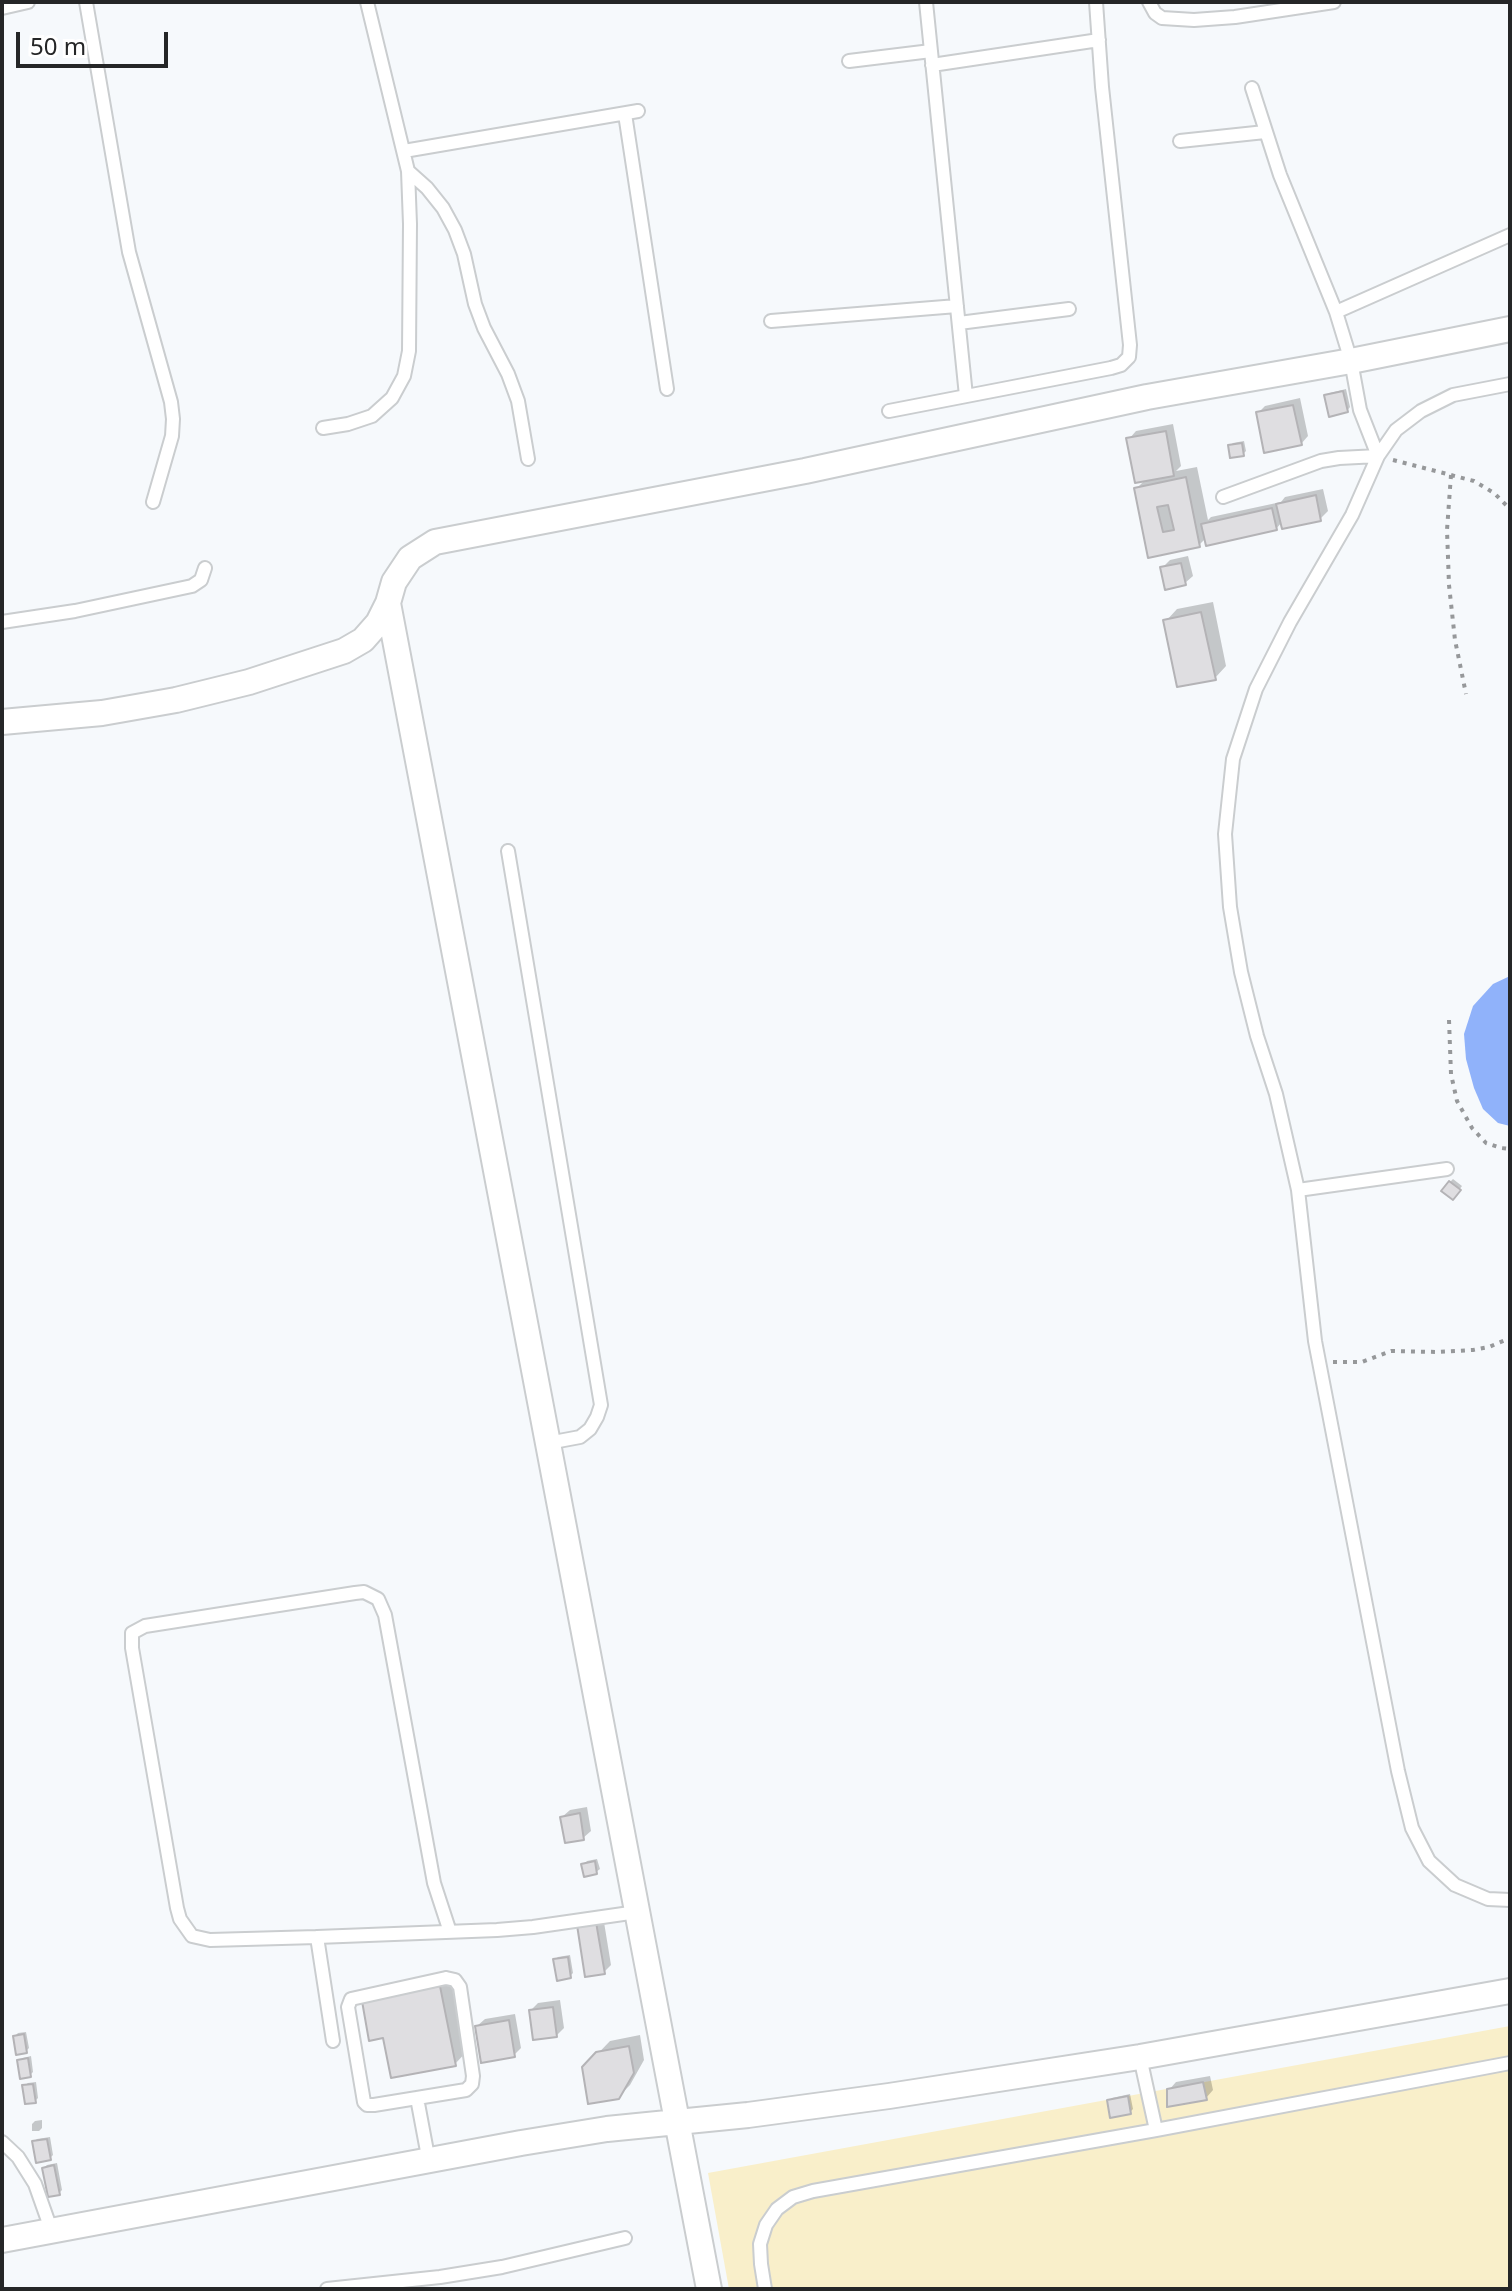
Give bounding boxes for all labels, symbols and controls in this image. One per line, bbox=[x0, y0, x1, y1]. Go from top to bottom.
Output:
scale bar bbox=[20, 16, 172, 66]
text: 50 m bbox=[30, 29, 86, 62]

